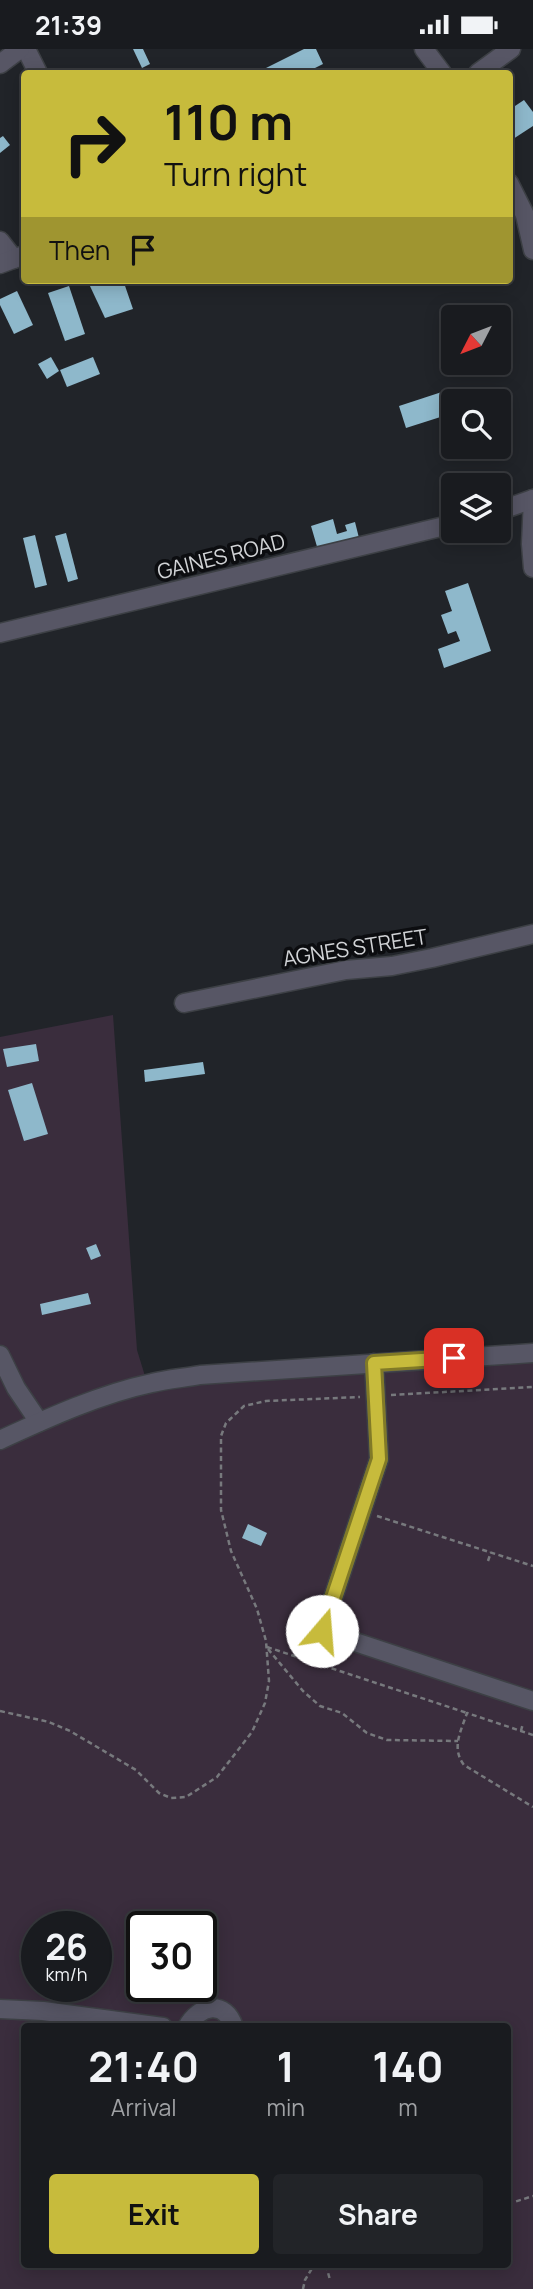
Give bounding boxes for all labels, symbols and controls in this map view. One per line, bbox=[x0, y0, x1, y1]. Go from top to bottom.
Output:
text: 21:39 bbox=[35, 7, 102, 43]
text: 110 m bbox=[164, 88, 293, 155]
icon: right bbox=[49, 98, 140, 189]
text: Turn right bbox=[164, 152, 307, 196]
icon: arrive bbox=[124, 231, 162, 269]
text: Then bbox=[49, 232, 110, 268]
north arrow bbox=[441, 305, 511, 375]
map controls bbox=[441, 305, 511, 543]
button: search bbox=[441, 389, 511, 459]
button: layers bbox=[441, 473, 511, 543]
street label: GAINES ROAD bbox=[154, 527, 288, 585]
street label: AGNES STREET bbox=[281, 922, 430, 972]
pin bbox=[424, 1328, 484, 1388]
icon: arrive bbox=[435, 1339, 473, 1377]
position arrow bbox=[285, 1594, 359, 1668]
speed limit sign: 30 bbox=[126, 1911, 217, 2002]
text: 26 bbox=[45, 1923, 88, 1971]
text: km/h bbox=[46, 1962, 87, 1986]
text: 21:40 bbox=[88, 2037, 199, 2095]
text: 1 bbox=[276, 2037, 295, 2095]
text: 140 bbox=[372, 2037, 444, 2095]
text: Arrival bbox=[111, 2091, 177, 2123]
text: min bbox=[266, 2091, 305, 2123]
text: m bbox=[398, 2091, 418, 2123]
button: Exit bbox=[49, 2174, 259, 2254]
button: Share bbox=[273, 2174, 483, 2254]

